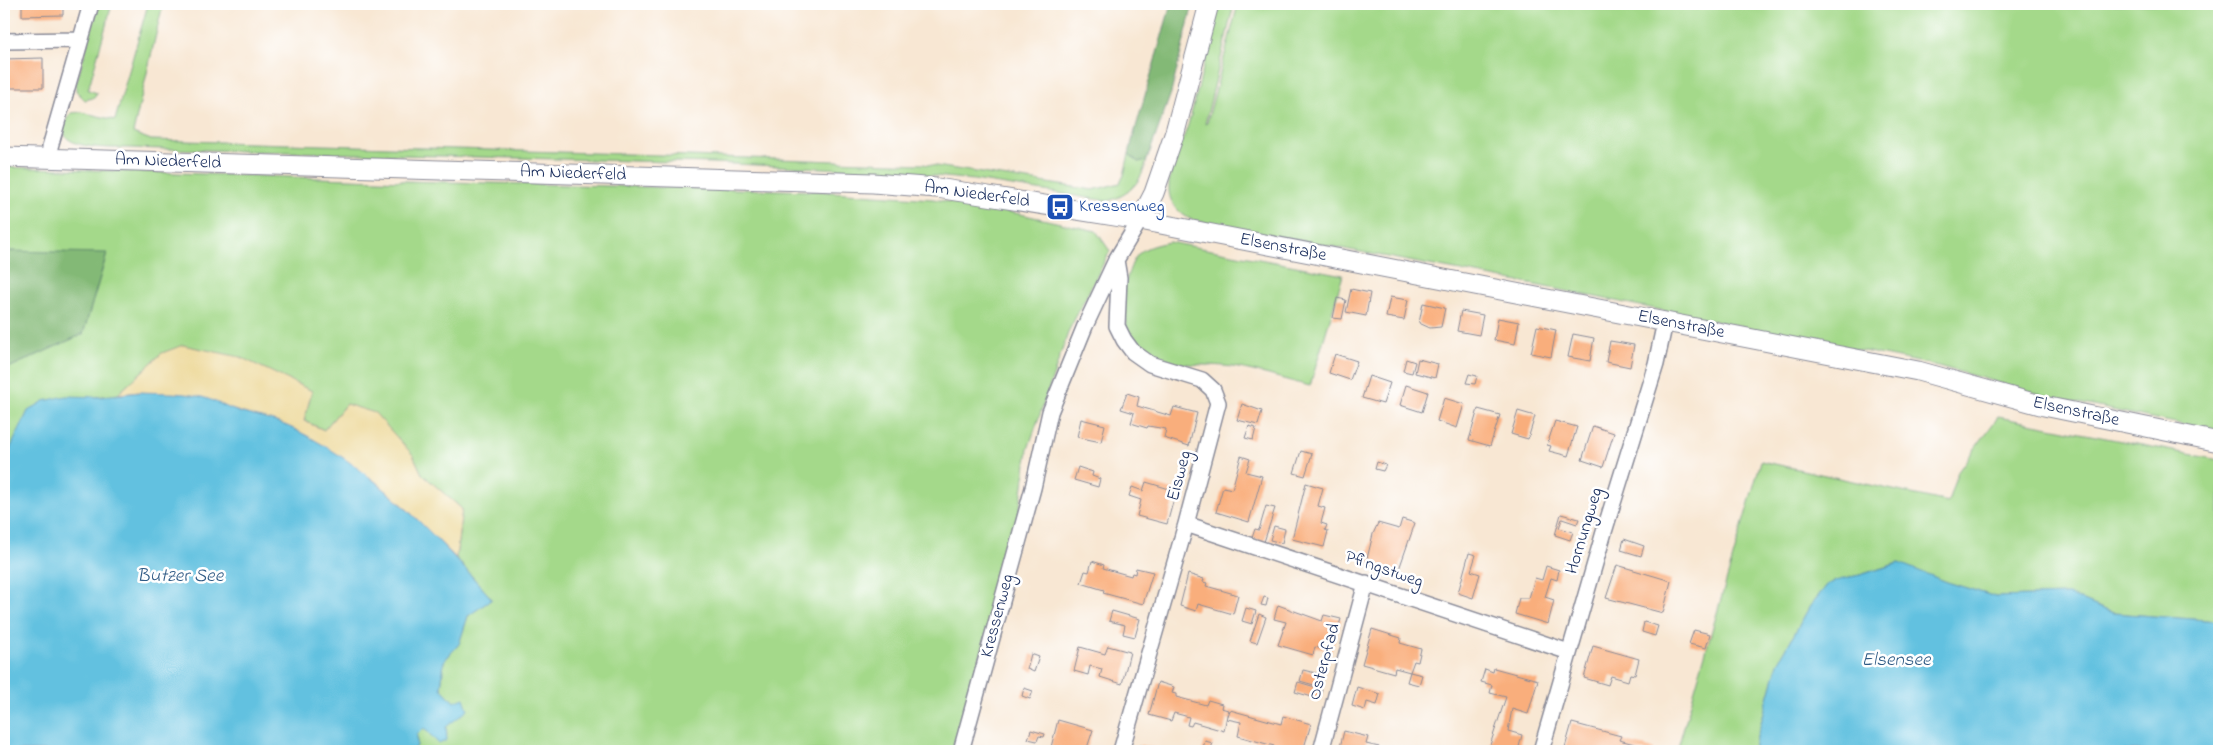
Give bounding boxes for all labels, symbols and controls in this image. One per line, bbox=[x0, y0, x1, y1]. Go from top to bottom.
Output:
street label: Am Niederfeld bbox=[114, 147, 222, 177]
street label: Am Niederfeld bbox=[519, 159, 627, 189]
street label: Am Niederfeld bbox=[923, 175, 1031, 215]
bus stop icon: Kressenweg bbox=[1045, 192, 1075, 222]
place label: Kressenweg bbox=[1079, 194, 1165, 221]
street label: Elsenstraße bbox=[1237, 227, 1330, 269]
street label: Elsenstraße bbox=[1635, 304, 1728, 346]
street label: Elsenstraße bbox=[2030, 390, 2123, 434]
street label: Eisweg bbox=[1161, 448, 1200, 504]
street label: Hornungweg bbox=[1559, 484, 1611, 578]
street label: Pfingstweg bbox=[1341, 545, 1427, 596]
water label: Butzer See bbox=[137, 563, 225, 590]
street label: Kressenweg bbox=[974, 571, 1023, 661]
street label: Osterpfad bbox=[1302, 621, 1348, 703]
water label: Elsensee bbox=[1862, 647, 1932, 674]

